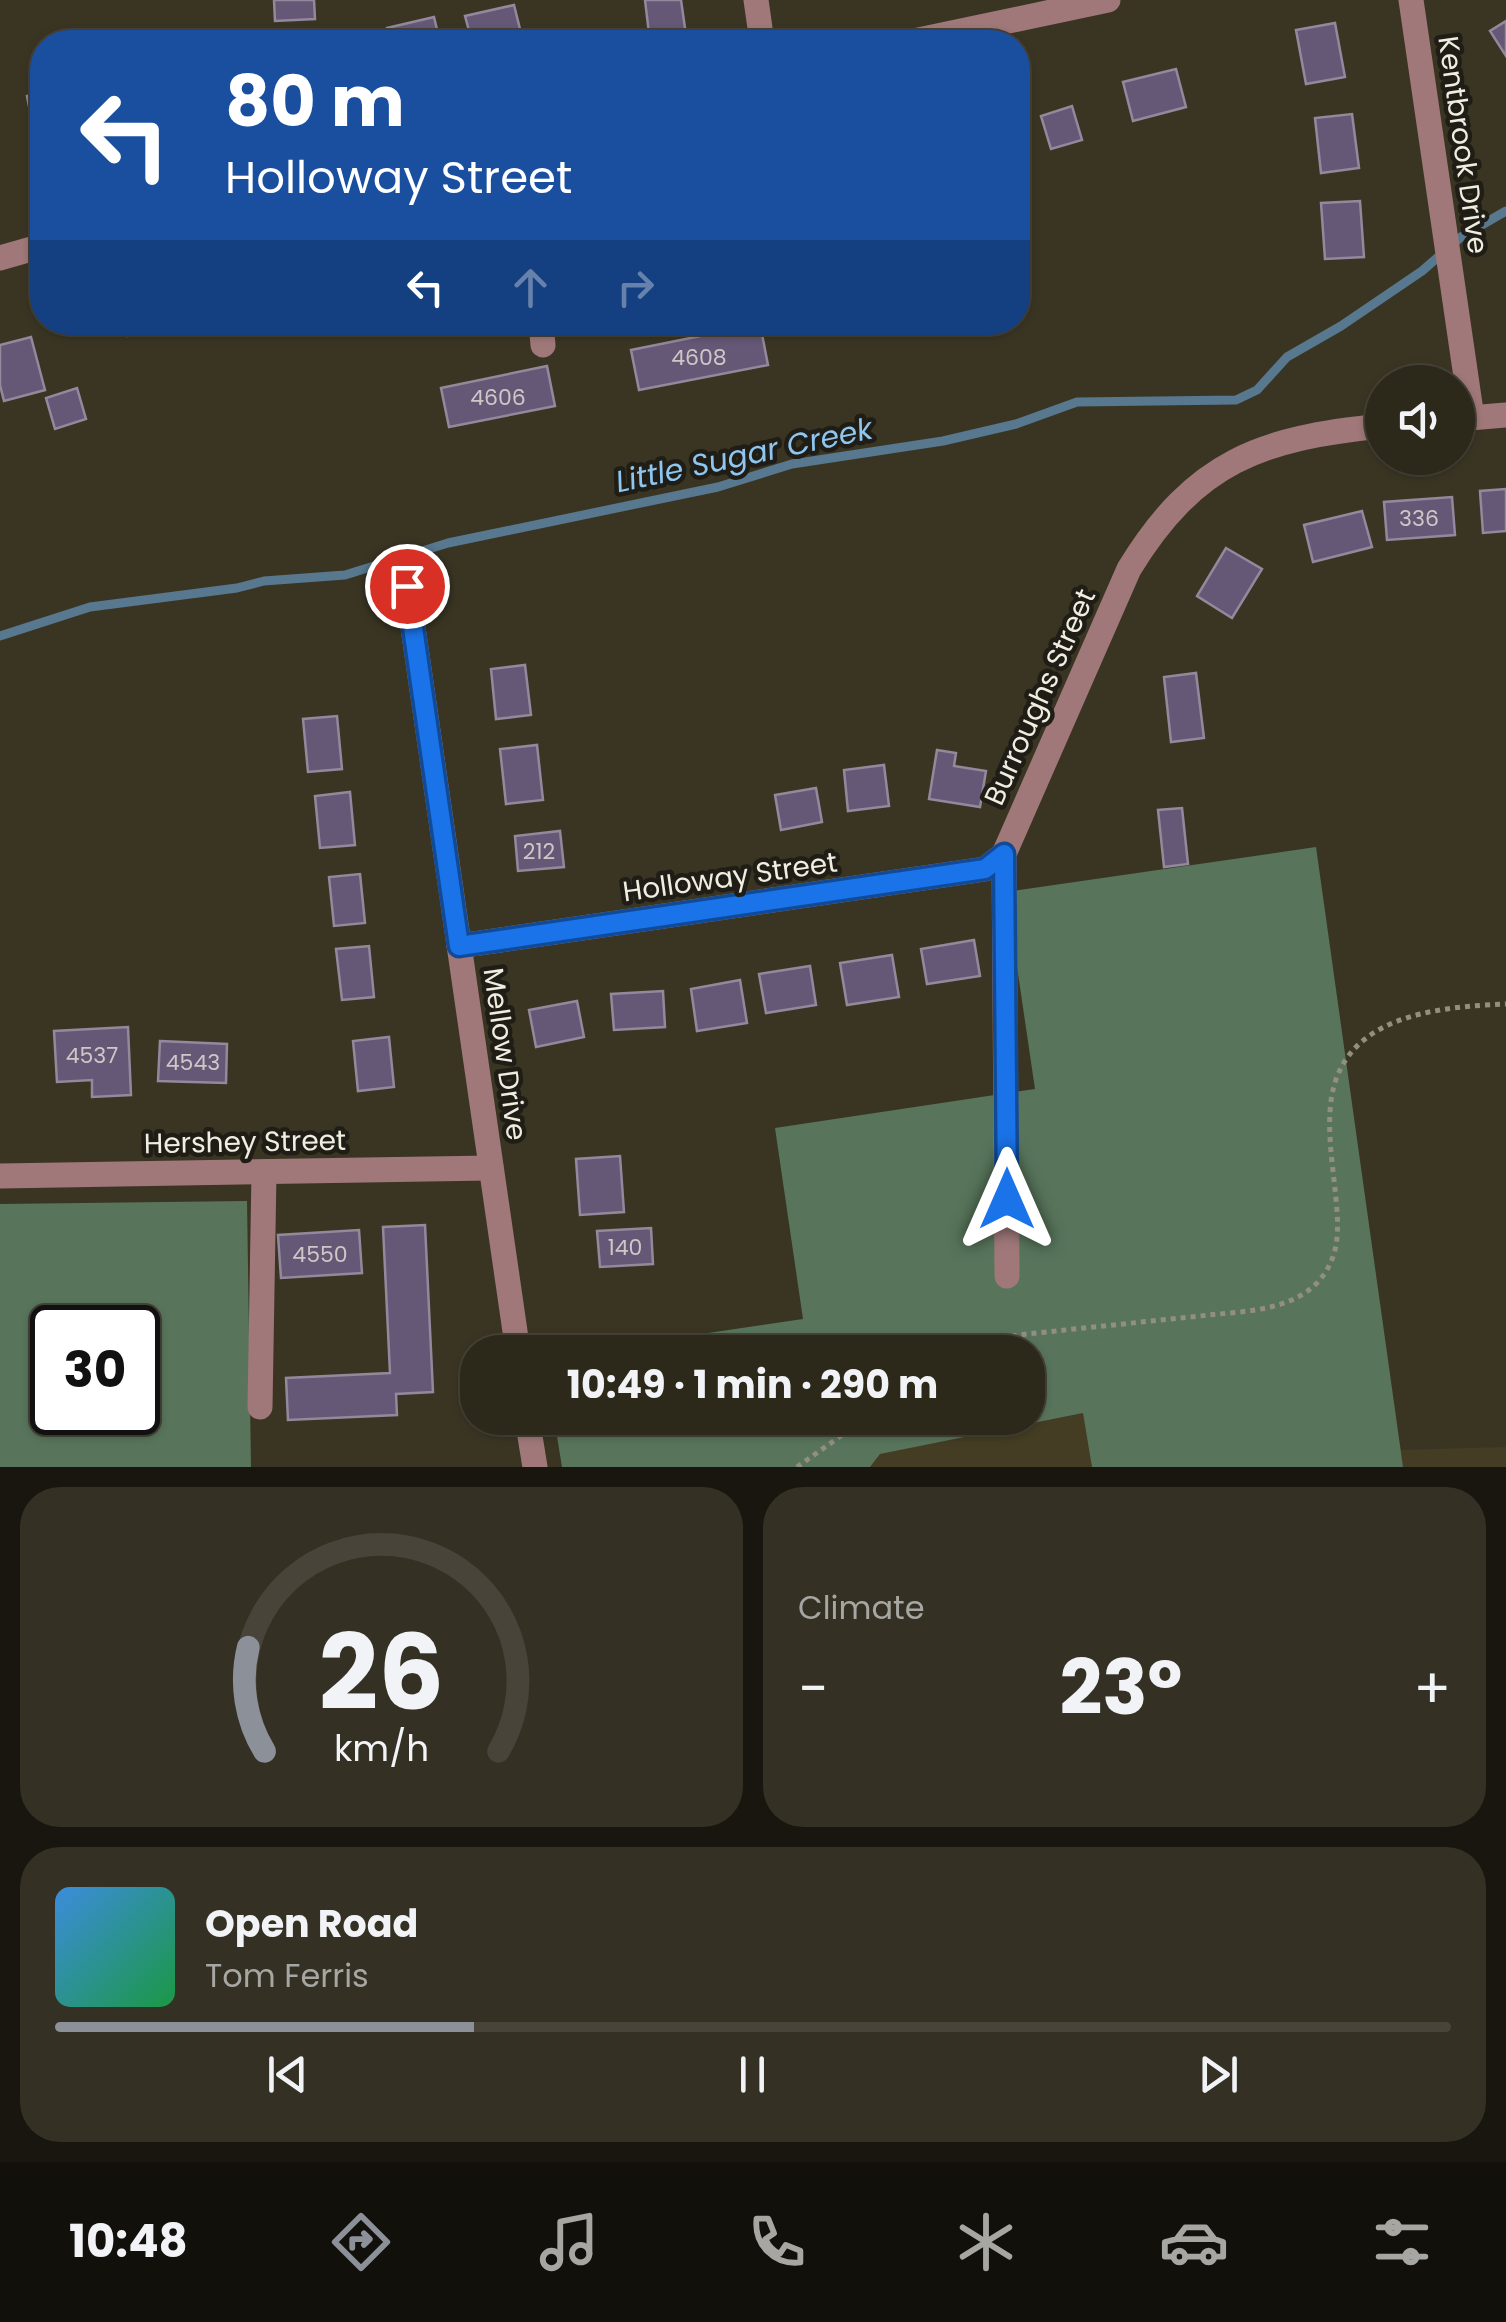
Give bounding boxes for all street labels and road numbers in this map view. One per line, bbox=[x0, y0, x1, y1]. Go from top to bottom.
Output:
street label: Kentbrook Drive bbox=[1428, 34, 1498, 256]
street label: Burroughs Street bbox=[975, 583, 1105, 811]
street label: Holloway Street bbox=[620, 843, 840, 911]
street label: Mellow Drive bbox=[474, 965, 536, 1143]
street label: Hershey Street bbox=[144, 1121, 346, 1163]

